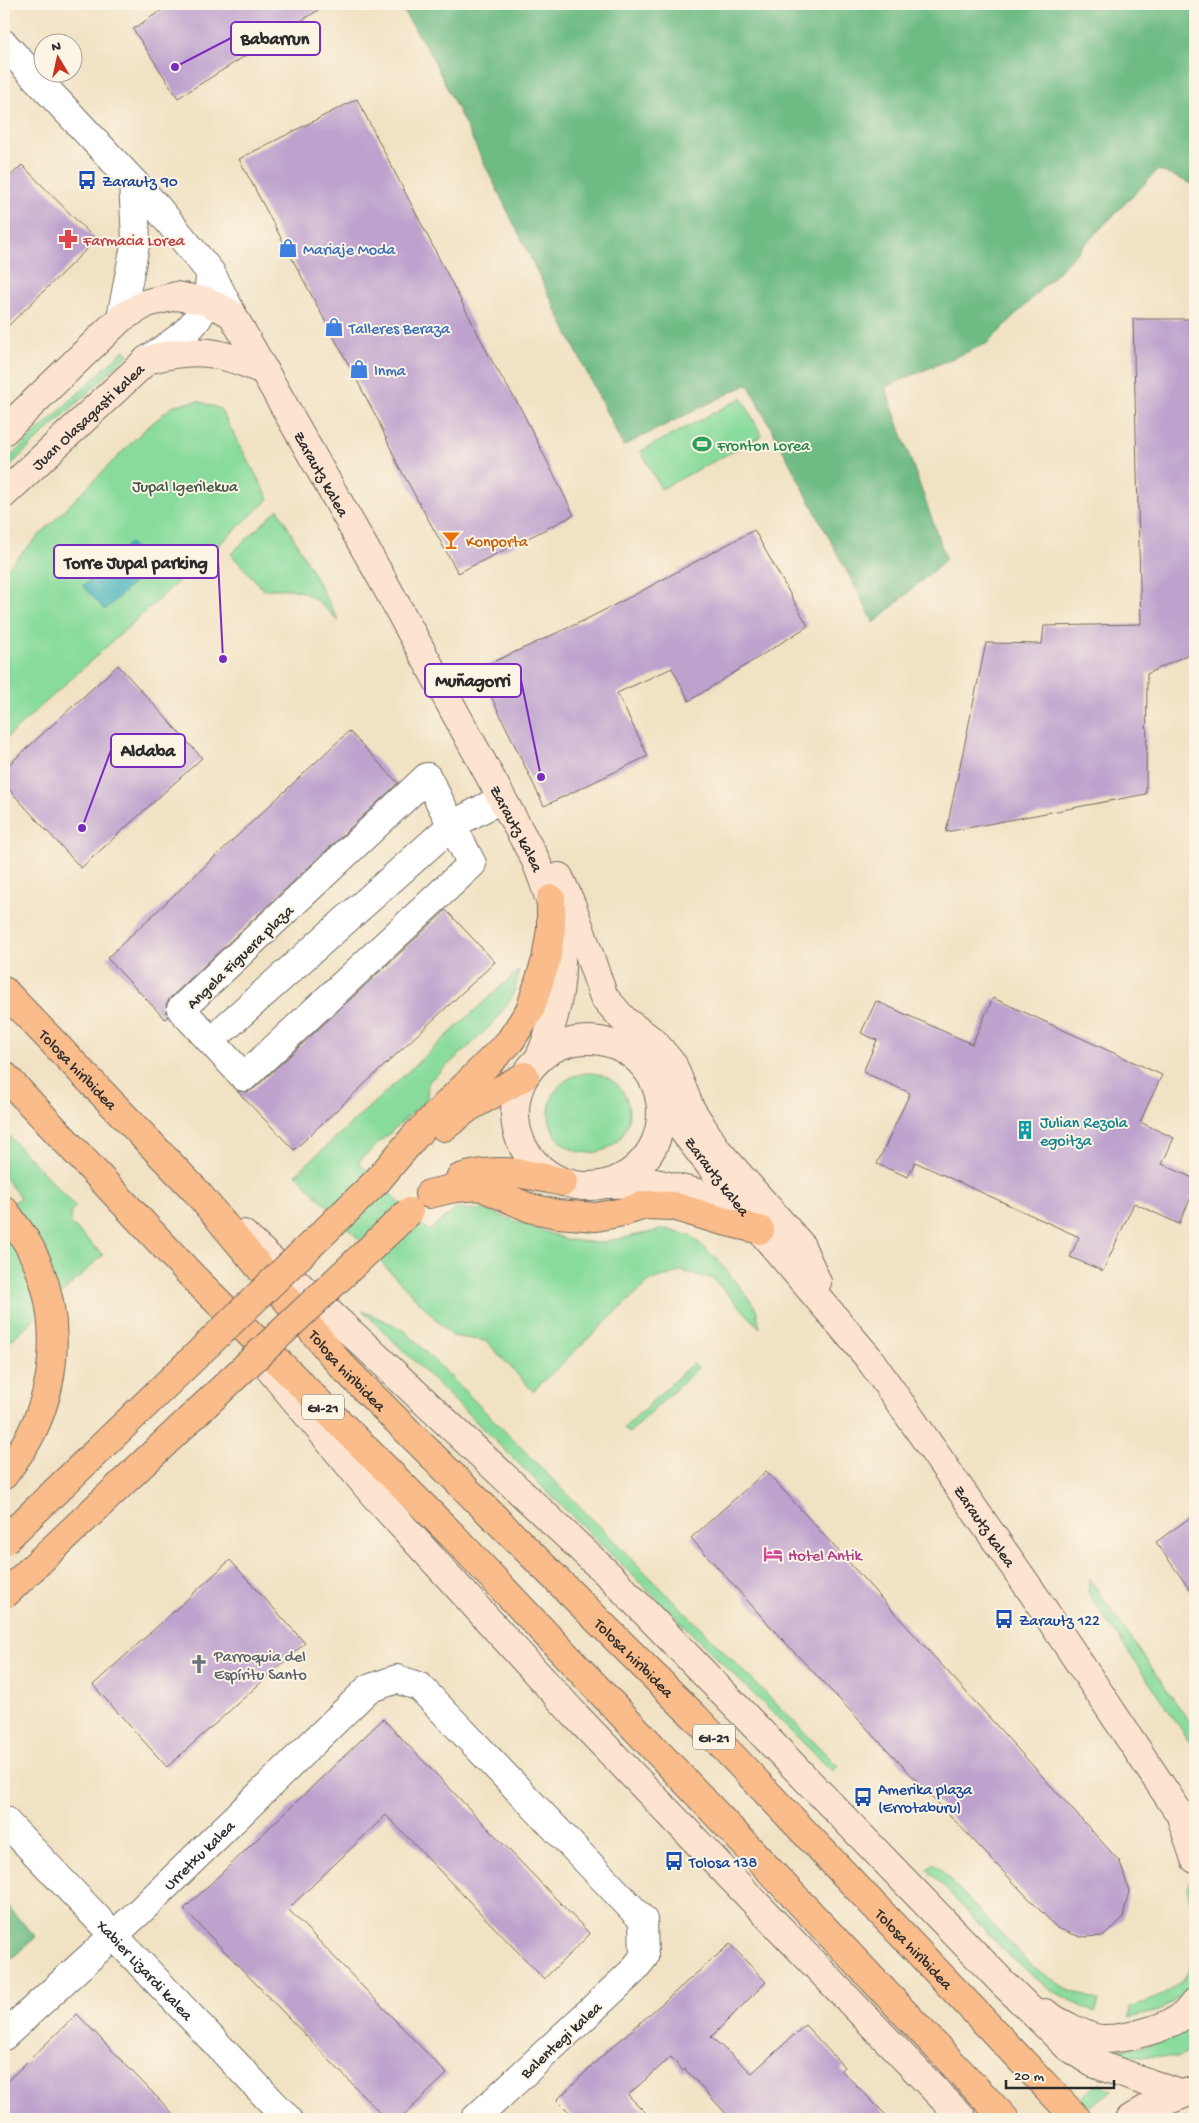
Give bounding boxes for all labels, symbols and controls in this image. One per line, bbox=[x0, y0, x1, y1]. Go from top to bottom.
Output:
callout: Babarrun bbox=[231, 22, 320, 55]
text: Babarrun bbox=[240, 30, 310, 51]
north arrow bbox=[32, 32, 82, 82]
text: N bbox=[51, 39, 62, 57]
bus stop icon: Zarautz 90 bbox=[76, 169, 98, 191]
place label: Zarautz 90 bbox=[102, 174, 178, 193]
pharmacy icon: Farmacia Lorea bbox=[57, 228, 79, 250]
place label: Farmacia Lorea bbox=[82, 233, 186, 252]
shop icon: Mariaje Moda bbox=[277, 237, 299, 259]
place label: Mariaje Moda bbox=[303, 242, 396, 261]
shop icon: Talleres Beraza bbox=[323, 316, 345, 338]
place label: Talleres Beraza bbox=[348, 321, 451, 340]
shop icon: Inma bbox=[348, 358, 370, 380]
street label: Juan Olasagasti kalea bbox=[29, 360, 151, 476]
place label: Inma bbox=[374, 363, 407, 382]
street label: Zarautz kalea bbox=[287, 429, 351, 522]
sports icon: Fronton Lorea bbox=[691, 433, 713, 455]
place label: Fronton Lorea bbox=[716, 438, 811, 457]
park label: Jupal Igerilekua bbox=[132, 479, 239, 498]
bar icon: Konporta bbox=[440, 529, 462, 551]
place label: Konporta bbox=[466, 534, 529, 553]
callout: Torre Jupal parking bbox=[54, 545, 218, 578]
text: Torre Jupal parking bbox=[62, 554, 208, 575]
callout: Muñagorri bbox=[425, 664, 521, 697]
text: Muñagorri bbox=[435, 672, 511, 693]
callout: Aldaba bbox=[111, 734, 185, 767]
text: Aldaba bbox=[120, 742, 176, 763]
street label: Zarautz kalea bbox=[484, 783, 546, 876]
street label: Angela Figuera plaza bbox=[184, 902, 300, 1015]
street label: Tolosa hiribidea bbox=[33, 1026, 120, 1116]
place label: Julian Rezola egoitza bbox=[1040, 1115, 1129, 1152]
building icon: Julian Rezola egoitza bbox=[1014, 1119, 1036, 1141]
street label: Zarautz kalea bbox=[678, 1134, 752, 1222]
street label: Tolosa hiribidea bbox=[302, 1327, 389, 1418]
road number: GI-21 bbox=[302, 1394, 344, 1420]
street label: Zarautz kalea bbox=[948, 1483, 1018, 1573]
hotel icon: Hotel Antik bbox=[762, 1543, 784, 1565]
place label: Hotel Antik bbox=[788, 1548, 864, 1567]
bus stop icon: Zarautz 122 bbox=[993, 1608, 1015, 1630]
place label: Zarautz 122 bbox=[1019, 1613, 1100, 1632]
street label: Tolosa hiribidea bbox=[588, 1615, 677, 1704]
place label: Parroquia del Espíritu Santo bbox=[213, 1649, 307, 1686]
church icon: Parroquia del Espíritu Santo bbox=[188, 1653, 210, 1675]
road number: GI-21 bbox=[693, 1724, 735, 1750]
place label: Amerika plaza (Errotaburu) bbox=[878, 1782, 973, 1819]
bus stop icon: Amerika plaza (Errotaburu) bbox=[852, 1786, 874, 1808]
street label: Urretxu kalea bbox=[161, 1817, 241, 1896]
bus stop icon: Tolosa 138 bbox=[663, 1850, 685, 1872]
place label: Tolosa 138 bbox=[688, 1855, 758, 1874]
street label: Tolosa hiribidea bbox=[869, 1906, 956, 1996]
street label: Xabier Lizardi kalea bbox=[91, 1917, 196, 2027]
street label: Balentegi kalea bbox=[517, 1998, 608, 2085]
scale bar bbox=[1006, 2058, 1114, 2090]
text: 20 m bbox=[1014, 2068, 1044, 2086]

